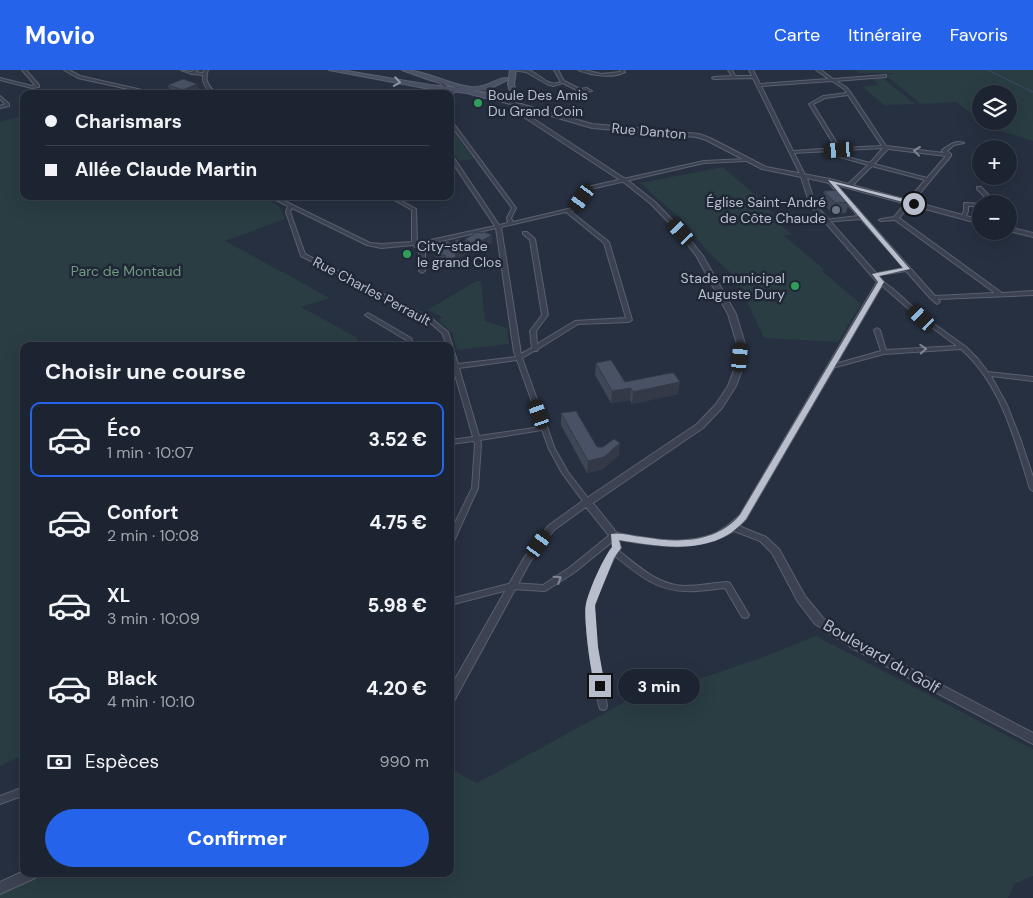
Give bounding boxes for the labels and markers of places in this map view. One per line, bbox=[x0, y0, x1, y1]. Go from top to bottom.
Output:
place label: Boule Des Amis Du Grand Coin bbox=[488, 86, 588, 120]
marker: Boule Des Amis Du Grand Coin bbox=[472, 97, 484, 109]
place label: Église Saint-André de Côte Chaude bbox=[706, 193, 826, 227]
marker: Église Saint-André de Côte Chaude bbox=[830, 204, 842, 216]
place label: City-stade le grand Clos bbox=[417, 237, 501, 271]
marker: City-stade le grand Clos bbox=[401, 248, 413, 260]
place label: Stade municipal Auguste Dury bbox=[681, 269, 785, 303]
marker: Stade municipal Auguste Dury bbox=[789, 280, 801, 292]

